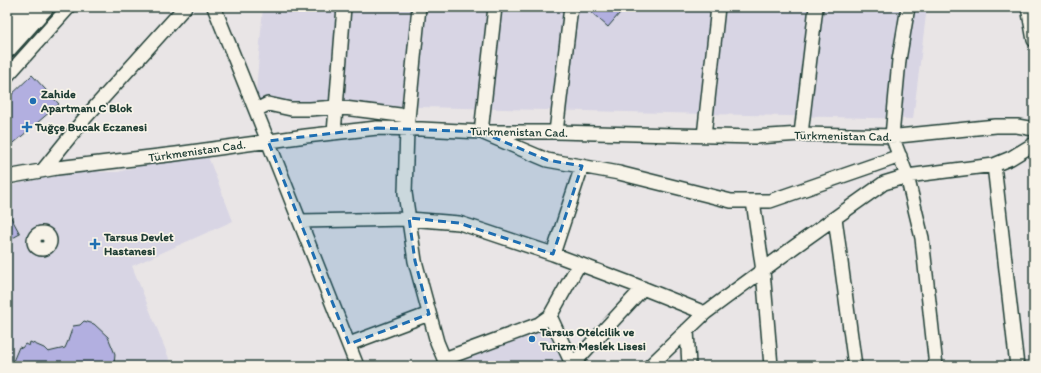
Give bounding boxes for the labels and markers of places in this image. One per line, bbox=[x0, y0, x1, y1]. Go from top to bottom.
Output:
place label: Zahide Apartmanı C Blok bbox=[40, 87, 133, 116]
marker: Zahide Apartmanı C Blok bbox=[28, 96, 38, 106]
place label: Tuğçe Bucak Eczanesi bbox=[34, 120, 147, 135]
marker: Tuğçe Bucak Eczanesi bbox=[22, 122, 32, 132]
place label: Tarsus Devlet Hastanesi bbox=[103, 230, 174, 258]
marker: Tarsus Devlet Hastanesi bbox=[89, 238, 101, 250]
place label: Tarsus Otelcilik ve Turizm Meslek Lisesi bbox=[539, 325, 646, 353]
marker: Tarsus Otelcilik ve Turizm Meslek Lisesi bbox=[527, 334, 537, 344]

